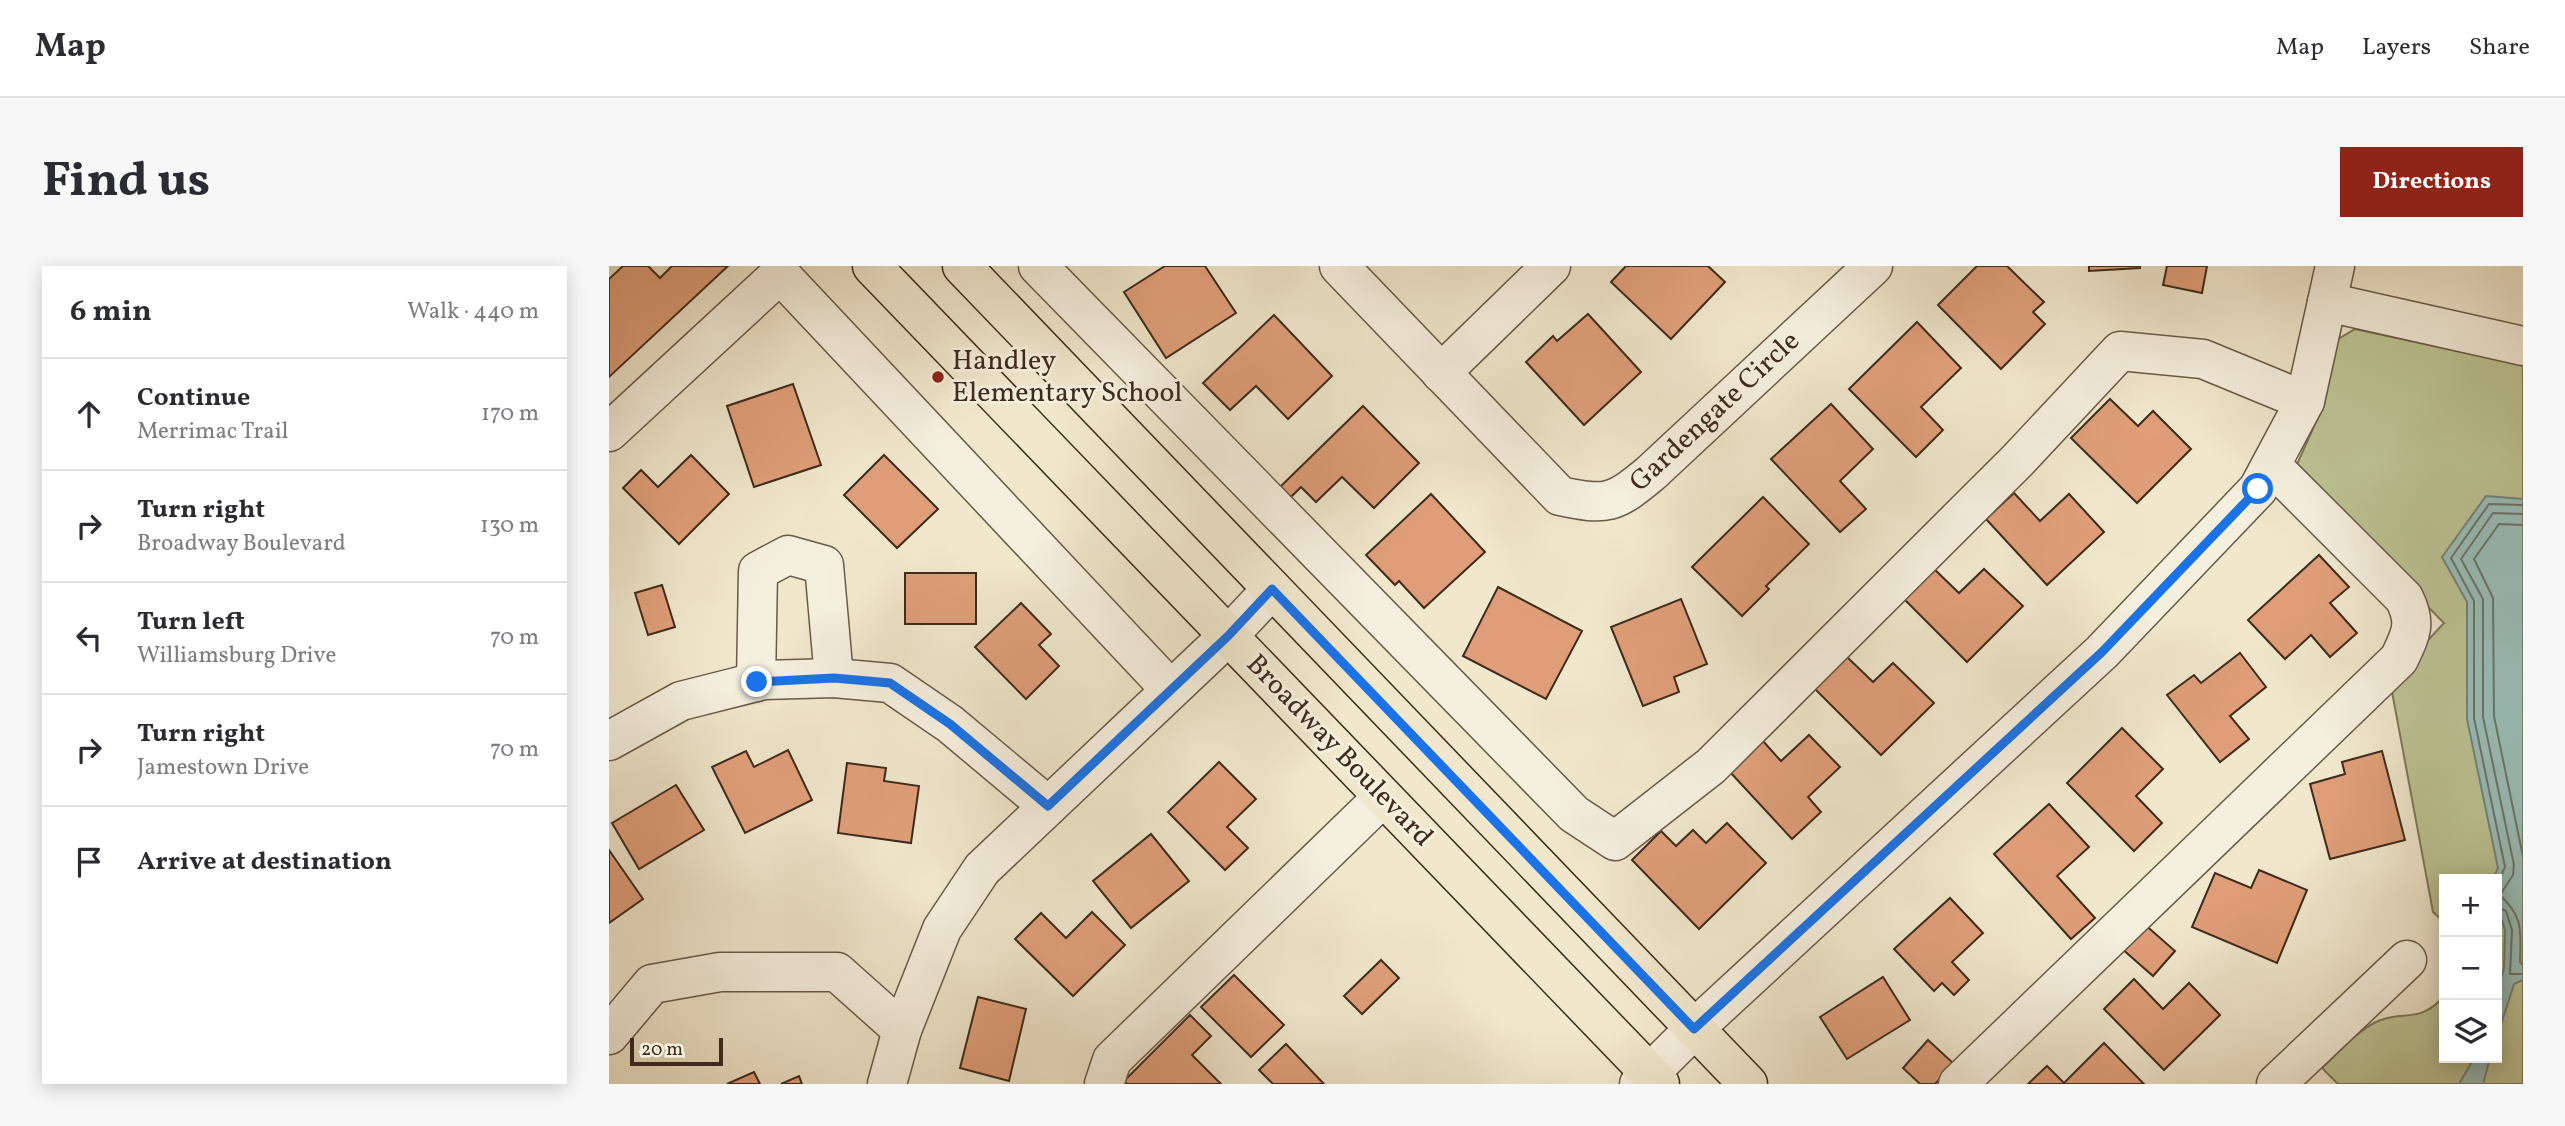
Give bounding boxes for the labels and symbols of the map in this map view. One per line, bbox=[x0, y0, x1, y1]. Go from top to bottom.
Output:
street label: Gardengate Circle bbox=[1621, 323, 1809, 501]
place label: Handley Elementary School bbox=[952, 342, 1183, 413]
marker: Handley Elementary School bbox=[930, 369, 946, 385]
route start bbox=[2242, 473, 2273, 504]
street label: Broadway Boulevard bbox=[1237, 646, 1441, 856]
route end bbox=[741, 666, 772, 697]
scale bar bbox=[630, 1035, 723, 1067]

